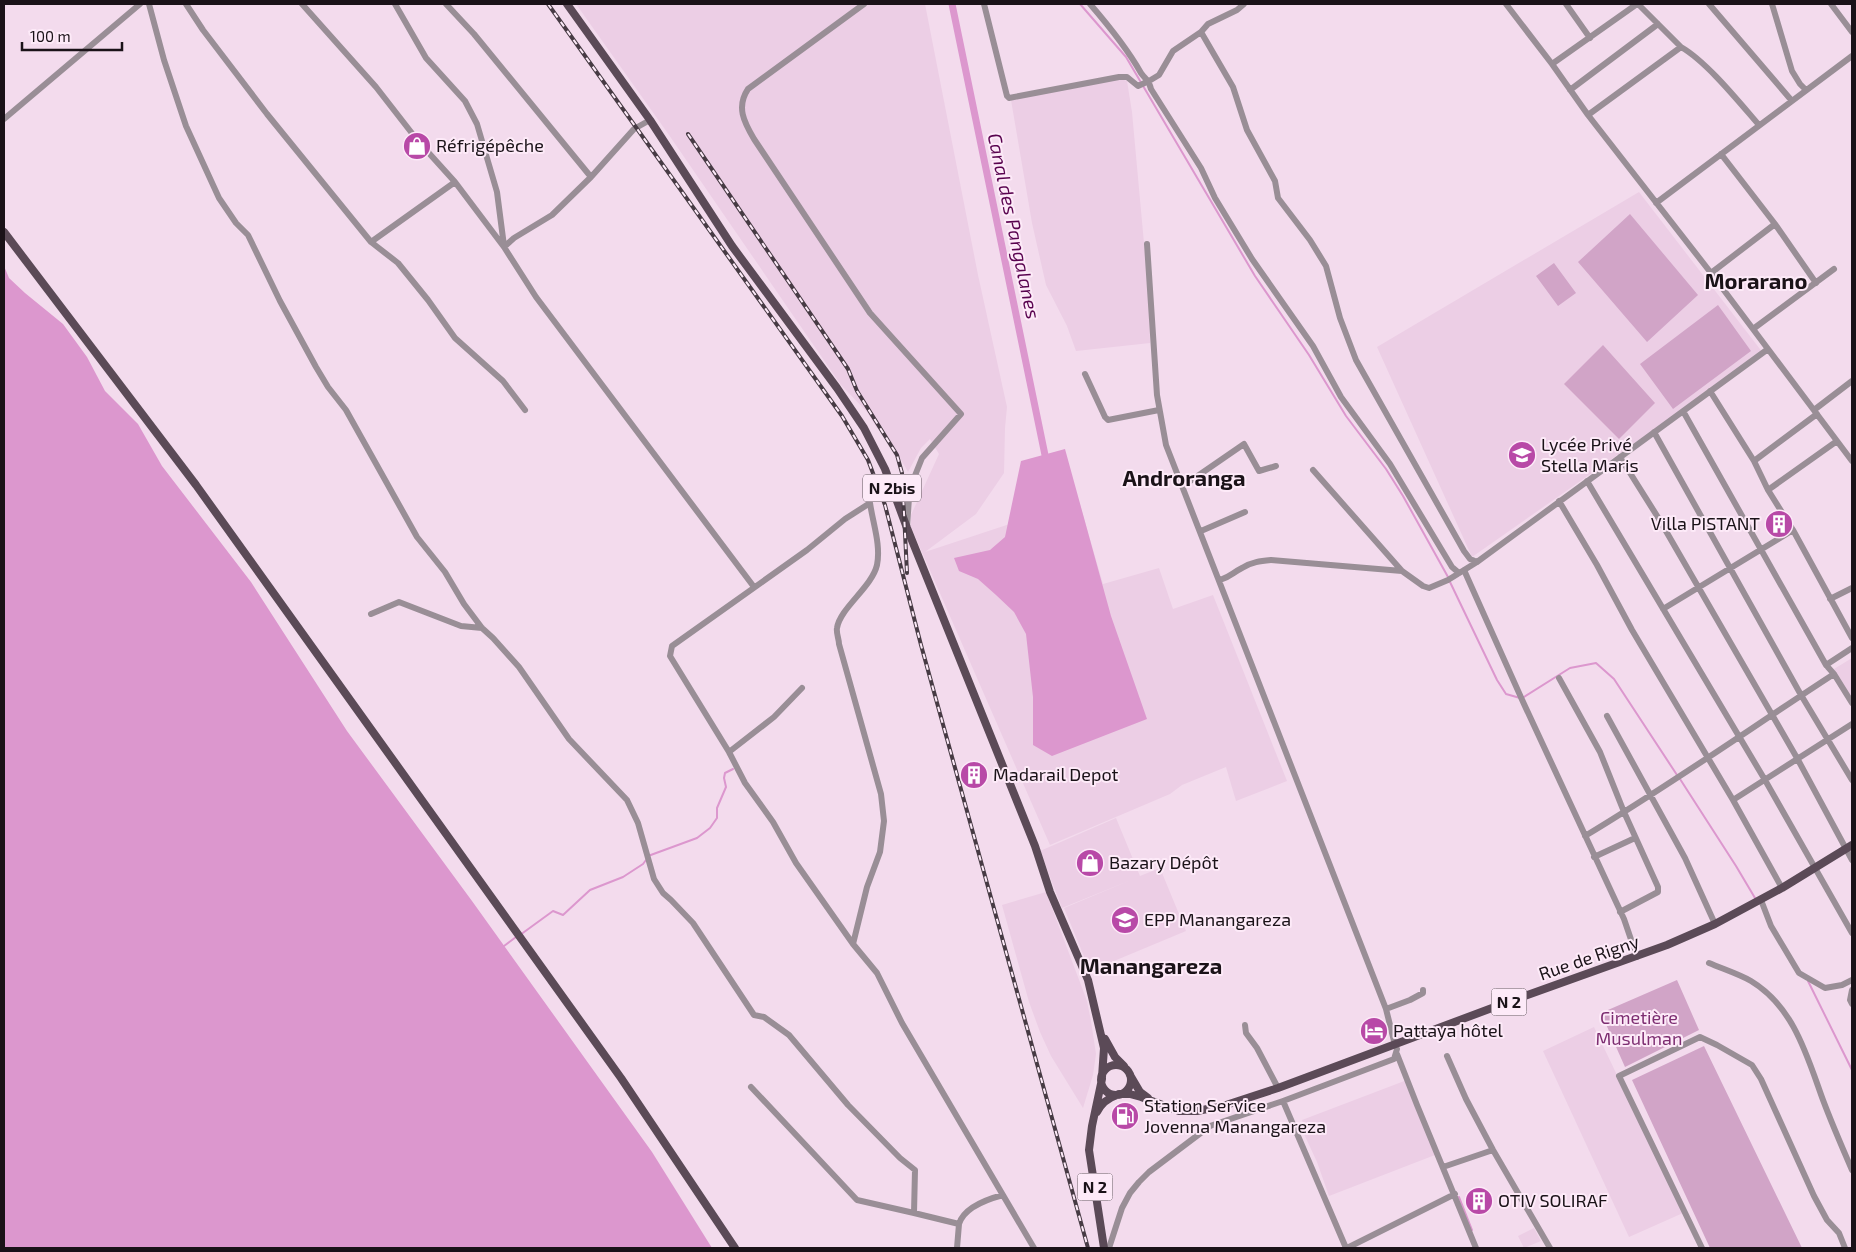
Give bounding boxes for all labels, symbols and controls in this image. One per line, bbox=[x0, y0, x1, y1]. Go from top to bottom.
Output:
scale bar bbox=[22, 20, 122, 52]
text: 100 m bbox=[30, 27, 71, 45]
shop icon: Réfrigépêche bbox=[402, 131, 432, 161]
water label: Canal des Pangalanes bbox=[984, 131, 1045, 321]
place label: Réfrigépêche bbox=[436, 134, 544, 156]
district label: Morarano bbox=[1704, 267, 1808, 293]
place label: Lycée Privé Stella Maris bbox=[1541, 433, 1639, 476]
school or university icon: Lycée Privé Stella Maris bbox=[1507, 440, 1537, 470]
district label: Androranga bbox=[1122, 464, 1246, 490]
road number: N 2bis bbox=[863, 474, 921, 502]
building icon: Villa PISTANT bbox=[1764, 509, 1794, 539]
place label: Villa PISTANT bbox=[1651, 512, 1761, 534]
building icon: Madarail Depot bbox=[959, 760, 989, 790]
place label: Madarail Depot bbox=[993, 763, 1119, 785]
shop icon: Bazary Dépôt bbox=[1075, 848, 1105, 878]
place label: Bazary Dépôt bbox=[1109, 851, 1219, 873]
school or university icon: EPP Manangareza bbox=[1110, 905, 1140, 935]
place label: EPP Manangareza bbox=[1144, 908, 1291, 930]
street label: Rue de Rigny bbox=[1536, 929, 1642, 984]
district label: Manangareza bbox=[1080, 952, 1222, 978]
road number: N 2 bbox=[1492, 989, 1526, 1016]
park label: Cimetière Musulman bbox=[1596, 1006, 1682, 1049]
hotel icon: Pattaya hôtel bbox=[1359, 1016, 1389, 1046]
place label: Pattaya hôtel bbox=[1393, 1019, 1504, 1041]
place label: Station Service Jovenna Manangareza bbox=[1144, 1094, 1326, 1137]
fuel station icon: Station Service Jovenna Manangareza bbox=[1110, 1101, 1140, 1131]
road number: N 2 bbox=[1078, 1174, 1112, 1200]
building icon: OTIV SOLIRAF bbox=[1464, 1186, 1494, 1216]
place label: OTIV SOLIRAF bbox=[1498, 1189, 1608, 1211]

